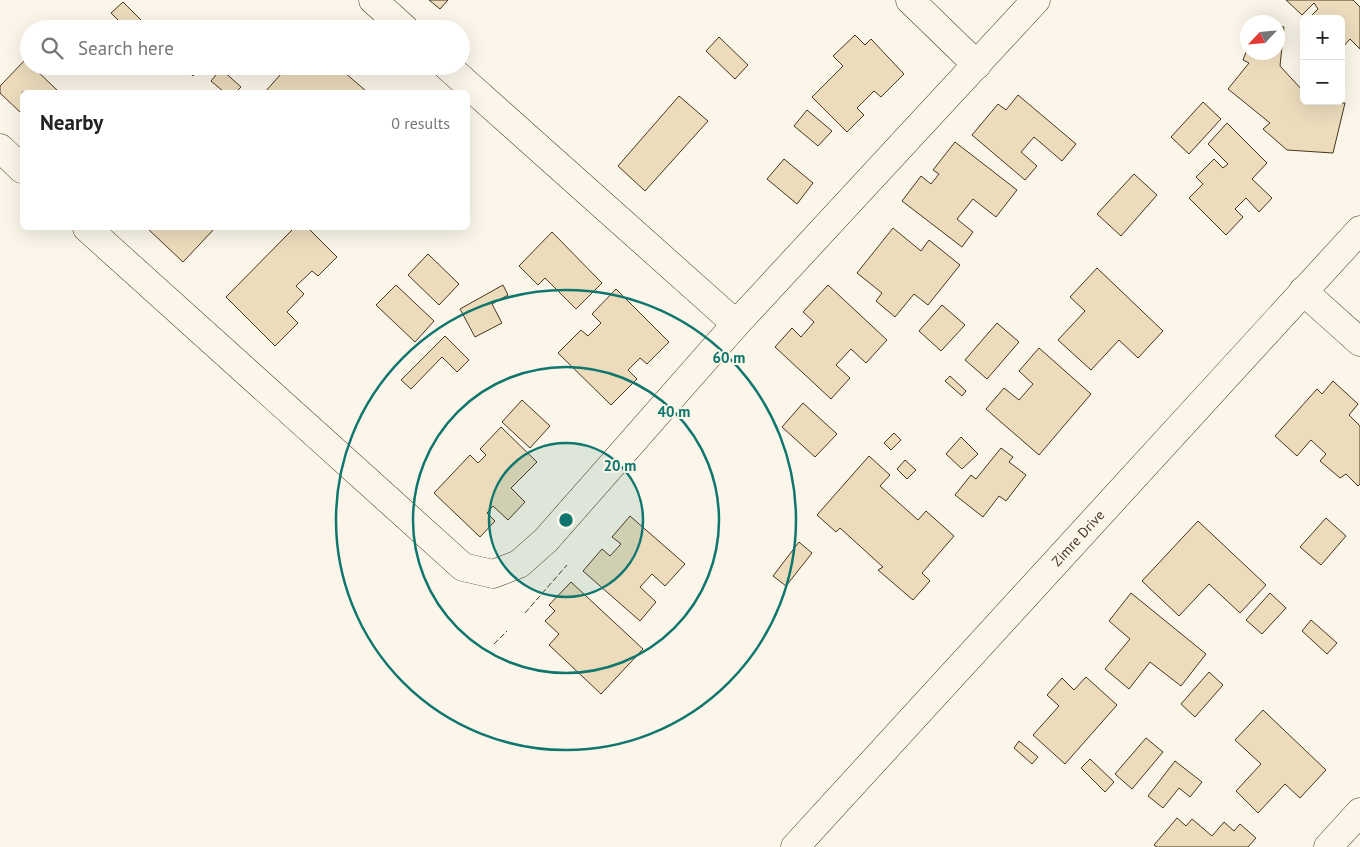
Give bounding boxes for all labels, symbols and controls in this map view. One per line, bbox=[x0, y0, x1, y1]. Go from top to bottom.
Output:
north arrow bbox=[1240, 15, 1285, 60]
map controls bbox=[1300, 15, 1345, 105]
button: + bbox=[1300, 15, 1345, 60]
search box bbox=[20, 20, 470, 75]
icon: search bbox=[38, 34, 66, 62]
text: Search here bbox=[78, 36, 174, 60]
button: − bbox=[1300, 60, 1345, 105]
text: Nearby bbox=[40, 109, 103, 136]
text: 0 results bbox=[391, 113, 450, 133]
text: 60 m bbox=[713, 348, 745, 367]
text: 40 m bbox=[658, 402, 690, 421]
text: 20 m bbox=[604, 456, 636, 475]
street label: Zimre Drive bbox=[1048, 506, 1108, 570]
centre of rings bbox=[557, 511, 575, 529]

